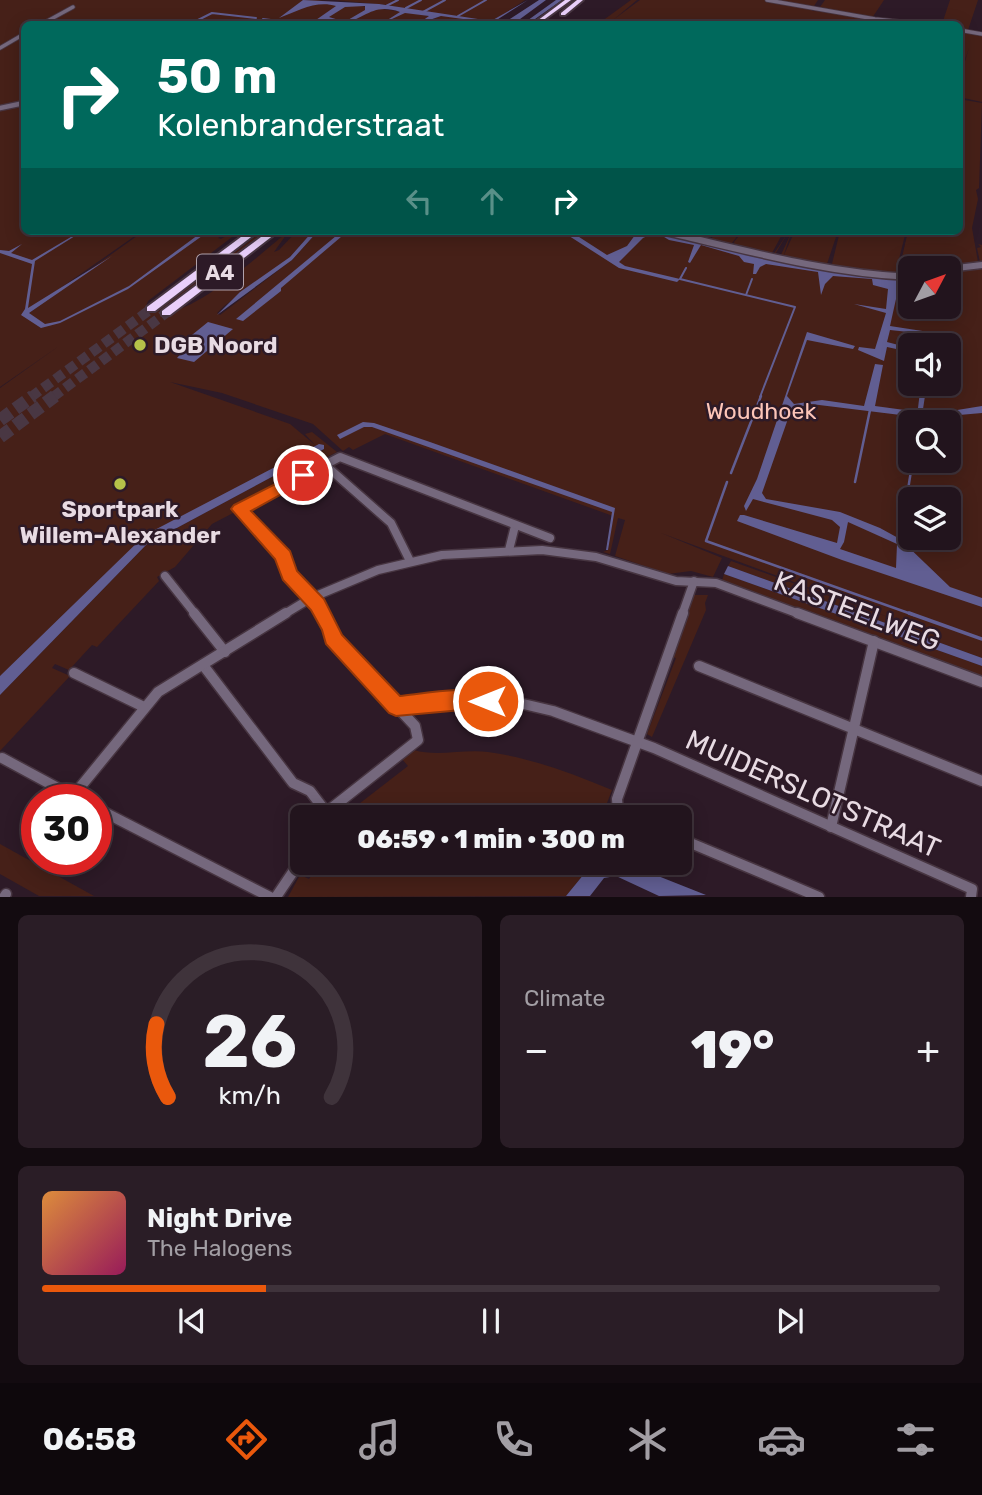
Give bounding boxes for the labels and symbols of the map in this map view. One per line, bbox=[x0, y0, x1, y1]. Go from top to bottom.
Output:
road number: A4 bbox=[197, 254, 243, 290]
north arrow bbox=[898, 256, 961, 318]
place label: DGB Noord bbox=[154, 331, 278, 359]
marker: DGB Noord bbox=[132, 337, 148, 353]
park label: Woudhoek bbox=[706, 397, 816, 425]
pin bbox=[273, 445, 333, 505]
marker: Sportpark Willem-Alexander bbox=[112, 476, 128, 492]
place label: Sportpark Willem-Alexander bbox=[20, 495, 221, 549]
street label: KASTEELWEG bbox=[769, 564, 945, 658]
position arrow bbox=[451, 664, 525, 738]
street label: MUIDERSLOTSTRAAT bbox=[681, 723, 945, 865]
speed limit sign: 30 bbox=[21, 784, 112, 875]

